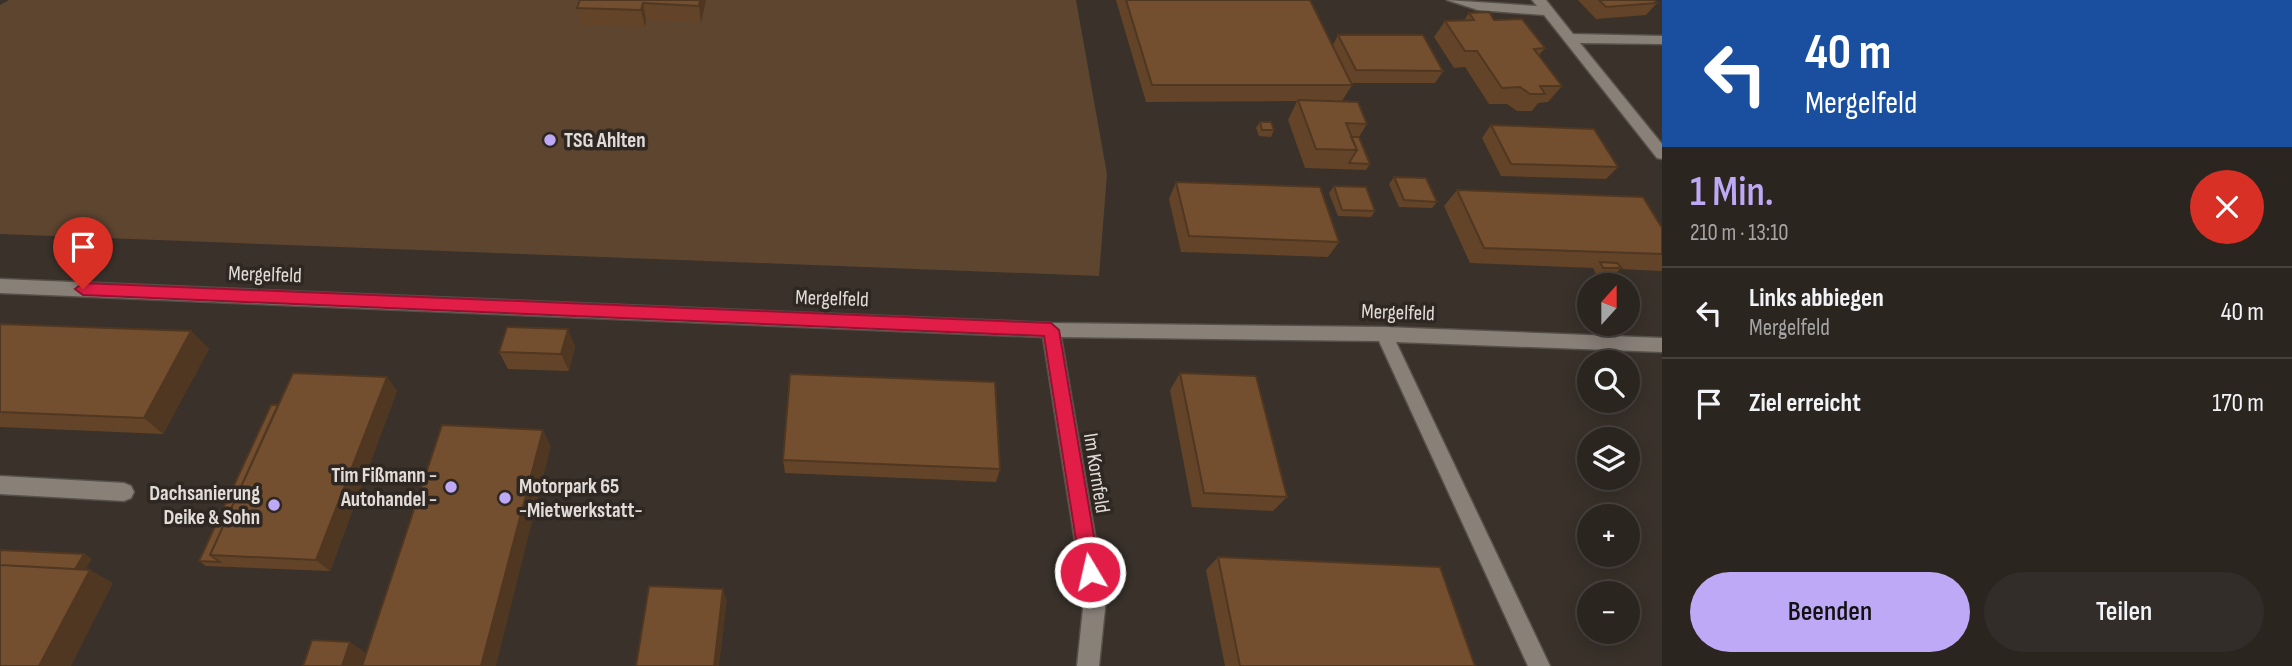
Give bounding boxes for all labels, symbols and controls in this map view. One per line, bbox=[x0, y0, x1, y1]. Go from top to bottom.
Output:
text: 40 m bbox=[1805, 24, 1891, 83]
icon: left bbox=[1690, 28, 1781, 119]
text: Mergelfeld bbox=[1805, 84, 1917, 123]
place label: TSG Ahlten bbox=[564, 128, 646, 153]
marker: TSG Ahlten bbox=[542, 132, 558, 148]
text: 1 Min. bbox=[1690, 167, 1774, 218]
button: close bbox=[2190, 170, 2264, 244]
pin bbox=[53, 217, 113, 289]
text: 210 m · 13:10 bbox=[1690, 219, 1789, 247]
icon: arrive bbox=[64, 228, 102, 266]
street label: Mergelfeld bbox=[228, 261, 302, 288]
north arrow bbox=[1577, 273, 1640, 336]
map controls bbox=[1577, 273, 1640, 644]
text: Links abbiegen bbox=[1749, 283, 1884, 314]
street label: Mergelfeld bbox=[795, 285, 869, 312]
icon: left bbox=[1690, 294, 1728, 332]
text: 40 m bbox=[2221, 297, 2264, 328]
street label: Mergelfeld bbox=[1361, 299, 1435, 326]
text: Mergelfeld bbox=[1749, 314, 1830, 342]
button: search bbox=[1577, 350, 1640, 413]
icon: arrive bbox=[1690, 385, 1728, 423]
text: Ziel erreicht bbox=[1749, 388, 1861, 419]
text: 170 m bbox=[2212, 388, 2264, 419]
button: layers bbox=[1577, 427, 1640, 490]
street label: Im Kornfeld bbox=[1078, 431, 1115, 515]
place label: Tim Fißmann - Autohandel - bbox=[331, 463, 437, 512]
place label: Motorpark 65 -Mietwerkstatt- bbox=[519, 474, 643, 523]
marker: Tim Fißmann - Autohandel - bbox=[443, 479, 459, 495]
place label: Dachsanierung Deike & Sohn bbox=[149, 481, 260, 530]
marker: Motorpark 65 -Mietwerkstatt- bbox=[497, 490, 513, 506]
marker: Dachsanierung Deike & Sohn bbox=[266, 497, 282, 513]
button: + bbox=[1577, 504, 1640, 567]
position arrow bbox=[1053, 535, 1127, 609]
button: Beenden bbox=[1690, 572, 1970, 652]
button: Teilen bbox=[1984, 572, 2264, 652]
button: − bbox=[1577, 581, 1640, 644]

